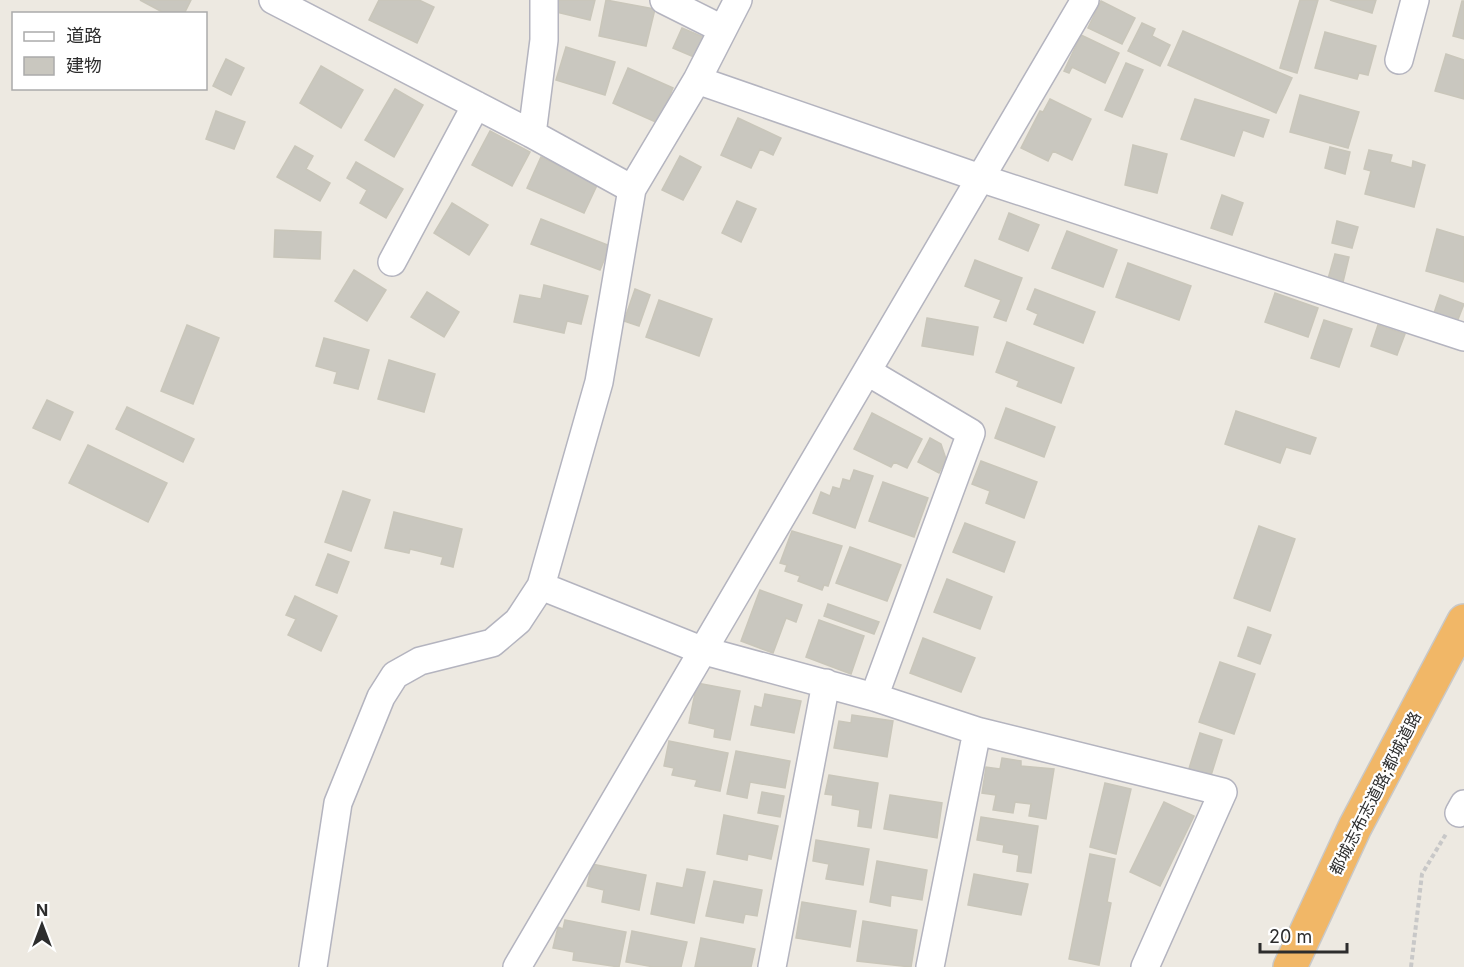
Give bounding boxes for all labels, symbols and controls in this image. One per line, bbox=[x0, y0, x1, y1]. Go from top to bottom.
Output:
legend bbox=[12, 12, 207, 90]
text: 道路 bbox=[66, 25, 102, 46]
text: 建物 bbox=[66, 55, 102, 76]
street label: 都城志布志道路;都城道路 bbox=[1325, 708, 1425, 878]
north arrow bbox=[12, 895, 72, 955]
text: N bbox=[36, 900, 48, 920]
scale bar bbox=[1260, 916, 1347, 954]
text: 20 m bbox=[1269, 926, 1312, 947]

